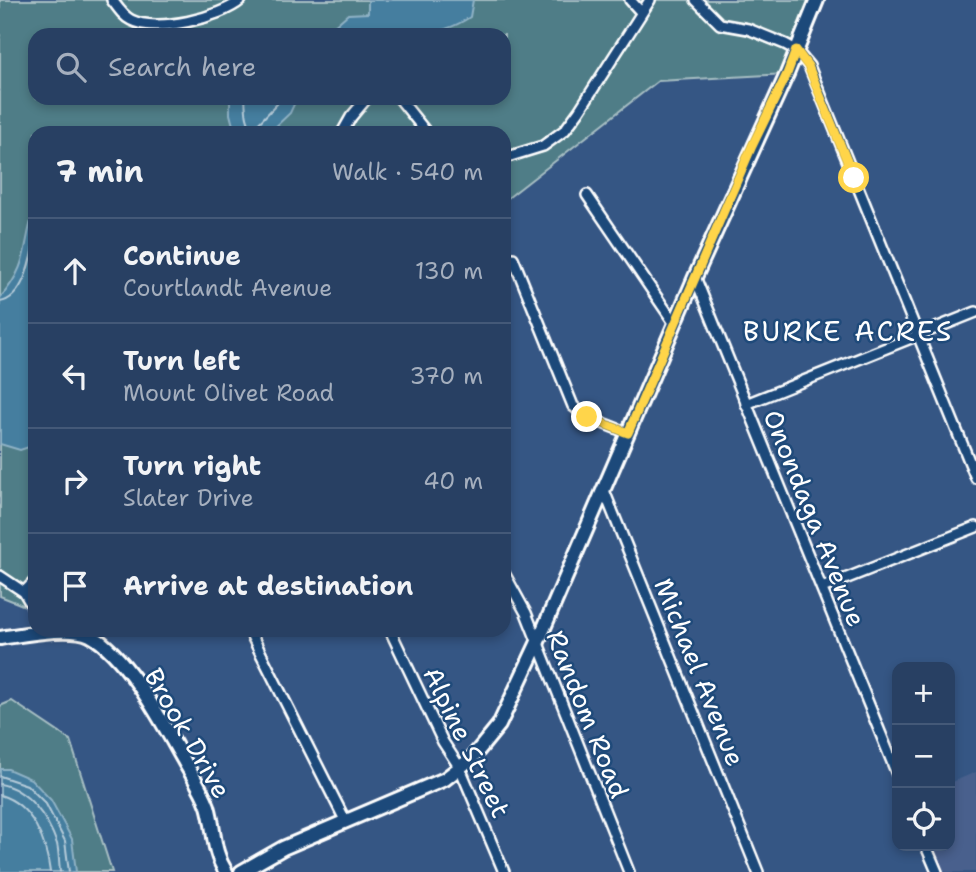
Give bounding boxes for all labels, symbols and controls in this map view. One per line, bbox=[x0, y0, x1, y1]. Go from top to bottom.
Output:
search box bbox=[28, 28, 511, 105]
icon: search bbox=[52, 48, 90, 86]
text: Search here bbox=[108, 49, 257, 84]
text: 7 min bbox=[56, 151, 143, 192]
text: Walk · 540 m bbox=[332, 157, 483, 187]
route start bbox=[838, 162, 869, 193]
text: Continue bbox=[123, 238, 241, 273]
icon: ahead bbox=[56, 252, 94, 290]
text: 130 m bbox=[415, 256, 483, 286]
text: Courtlandt Avenue bbox=[123, 273, 332, 303]
district label: BURKE ACRES bbox=[743, 312, 953, 350]
text: Turn left bbox=[123, 343, 240, 378]
icon: left bbox=[56, 357, 94, 395]
text: 370 m bbox=[410, 361, 483, 391]
text: Mount Olivet Road bbox=[123, 378, 334, 408]
route end bbox=[571, 401, 602, 432]
street label: Onondaga Avenue bbox=[756, 404, 874, 632]
text: Turn right bbox=[123, 448, 261, 483]
icon: right bbox=[56, 462, 94, 500]
text: 40 m bbox=[423, 466, 483, 496]
text: Slater Drive bbox=[123, 483, 254, 513]
icon: arrive bbox=[56, 567, 94, 605]
text: Arrive at destination bbox=[123, 568, 413, 603]
street label: Michael Avenue bbox=[646, 573, 754, 771]
street label: Random Road bbox=[538, 625, 638, 803]
street label: Brook Drive bbox=[137, 661, 239, 805]
street label: Alpine Street bbox=[415, 661, 519, 823]
map controls bbox=[892, 662, 955, 851]
button: + bbox=[892, 662, 955, 725]
button: − bbox=[892, 725, 955, 788]
button: locate bbox=[892, 788, 955, 851]

